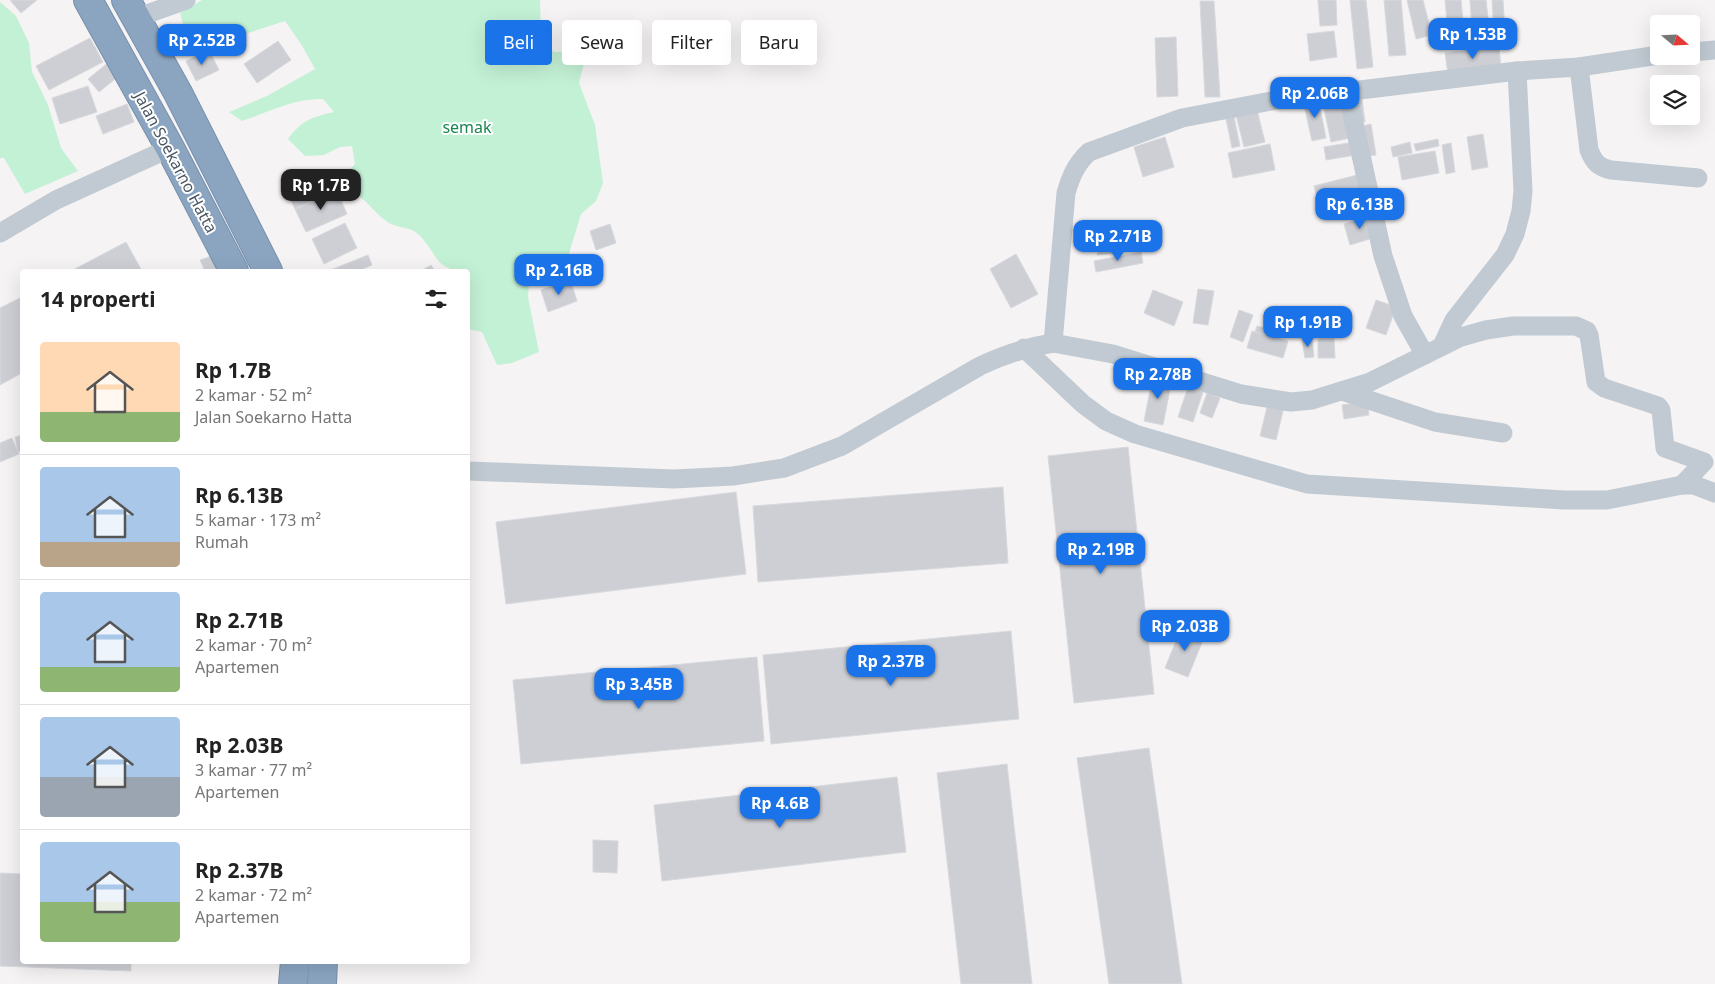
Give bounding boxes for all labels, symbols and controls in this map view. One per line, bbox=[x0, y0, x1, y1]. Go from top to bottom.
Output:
north arrow bbox=[1650, 15, 1700, 65]
map controls bbox=[1650, 15, 1700, 125]
pin: Rp 1.53B bbox=[1421, 18, 1525, 60]
chip: Beli bbox=[485, 20, 552, 65]
chip: Sewa bbox=[562, 20, 642, 65]
chip: Filter bbox=[652, 20, 731, 65]
chip: Baru bbox=[741, 20, 817, 65]
pin: Rp 2.52B bbox=[150, 23, 254, 66]
text: Rp 1.53B bbox=[1439, 23, 1507, 45]
text: Rp 2.52B bbox=[168, 29, 236, 51]
button: layers bbox=[1650, 75, 1700, 125]
pin: Rp 2.06B bbox=[1263, 76, 1367, 119]
text: Rp 2.06B bbox=[1281, 82, 1349, 104]
street label: Jalan Soekarno Hatta bbox=[128, 86, 223, 237]
park label: semak bbox=[442, 116, 492, 138]
pin: Rp 1.7B bbox=[275, 168, 367, 211]
text: Rp 1.7B bbox=[292, 174, 350, 196]
pin: Rp 6.13B bbox=[1308, 188, 1412, 230]
text: Rp 6.13B bbox=[1326, 193, 1394, 215]
pin: Rp 2.71B bbox=[1066, 220, 1170, 262]
text: Rp 2.71B bbox=[1084, 225, 1152, 247]
pin: Rp 2.16B bbox=[507, 254, 611, 296]
text: Rp 2.16B bbox=[525, 259, 593, 281]
text: 14 properti bbox=[40, 285, 155, 313]
icon: filters bbox=[422, 285, 450, 313]
pin: Rp 1.91B bbox=[1256, 306, 1360, 348]
text: Rp 1.91B bbox=[1274, 311, 1342, 333]
text: Rp 1.7B bbox=[195, 356, 271, 384]
pin: Rp 2.78B bbox=[1106, 358, 1210, 400]
icon: home bbox=[80, 362, 140, 422]
text: Rp 2.78B bbox=[1124, 363, 1192, 385]
text: 2 kamar · 52 m² bbox=[195, 384, 312, 406]
text: Jalan Soekarno Hatta bbox=[195, 406, 352, 428]
text: Rp 6.13B bbox=[195, 481, 283, 509]
icon: home bbox=[80, 487, 140, 547]
text: 5 kamar · 173 m² bbox=[195, 509, 321, 531]
text: Rumah bbox=[195, 531, 249, 553]
pin: Rp 2.19B bbox=[1049, 532, 1153, 575]
text: Rp 2.19B bbox=[1067, 538, 1135, 560]
text: Rp 2.71B bbox=[195, 606, 283, 634]
pin: Rp 2.03B bbox=[1133, 610, 1237, 652]
icon: home bbox=[80, 612, 140, 672]
text: Rp 2.03B bbox=[1151, 615, 1219, 637]
text: 2 kamar · 70 m² bbox=[195, 634, 312, 656]
pin: Rp 2.37B bbox=[839, 644, 943, 687]
text: Rp 2.37B bbox=[857, 650, 925, 672]
text: Apartemen bbox=[195, 656, 279, 678]
pin: Rp 3.45B bbox=[587, 668, 691, 710]
text: Rp 3.45B bbox=[605, 673, 673, 695]
text: Rp 2.03B bbox=[195, 731, 283, 759]
icon: home bbox=[80, 737, 140, 797]
text: 3 kamar · 77 m² bbox=[195, 759, 312, 781]
text: Apartemen bbox=[195, 781, 279, 803]
pin: Rp 4.6B bbox=[734, 786, 826, 829]
text: Rp 4.6B bbox=[751, 792, 809, 814]
text: Rp 2.37B bbox=[195, 856, 283, 884]
icon: home bbox=[80, 862, 140, 922]
text: 2 kamar · 72 m² bbox=[195, 884, 312, 906]
text: Apartemen bbox=[195, 906, 279, 928]

